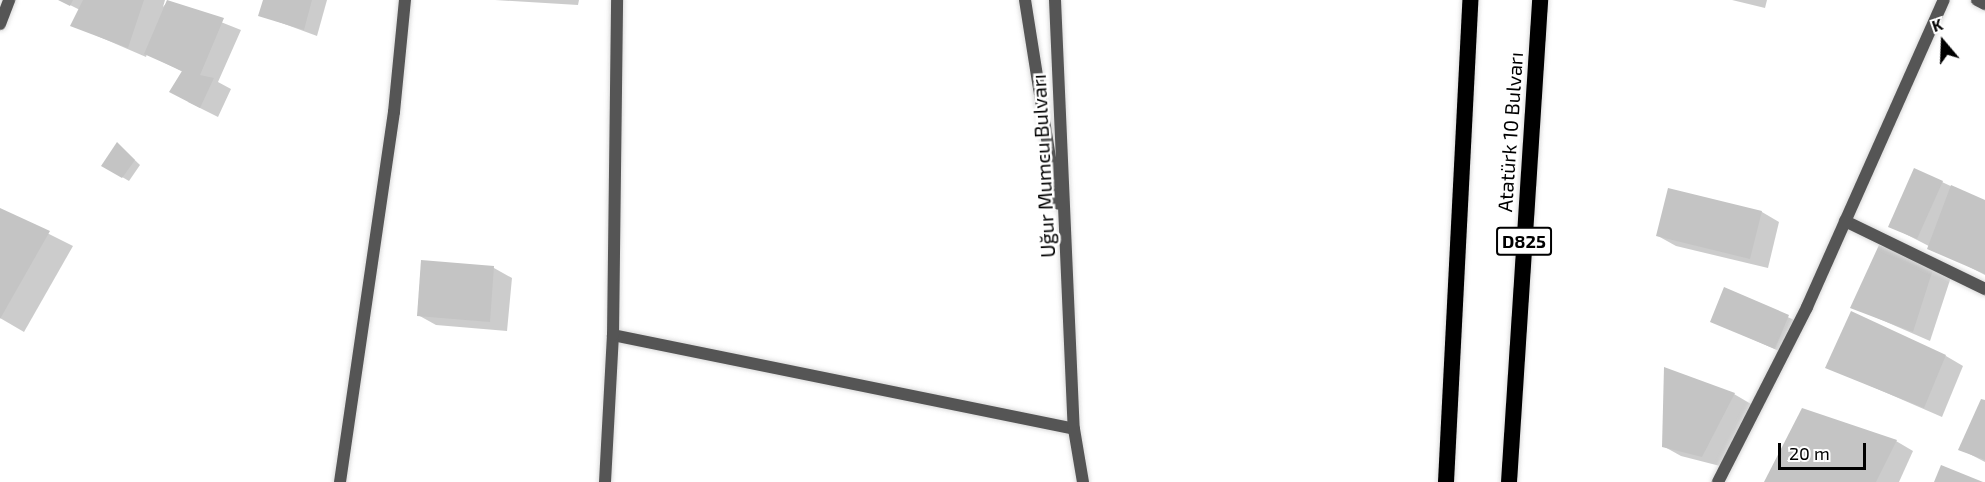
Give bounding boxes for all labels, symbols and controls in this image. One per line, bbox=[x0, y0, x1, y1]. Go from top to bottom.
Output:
north arrow bbox=[1913, 12, 1973, 72]
text: K bbox=[1929, 14, 1945, 35]
street label: Atatürk 10 Bulvarı bbox=[1492, 51, 1528, 213]
street label: Uğur Mumcu Bulvarı bbox=[1026, 73, 1060, 259]
road number: D825 bbox=[1496, 226, 1552, 256]
scale bar bbox=[1781, 431, 1870, 469]
text: 20 m bbox=[1789, 442, 1830, 464]

